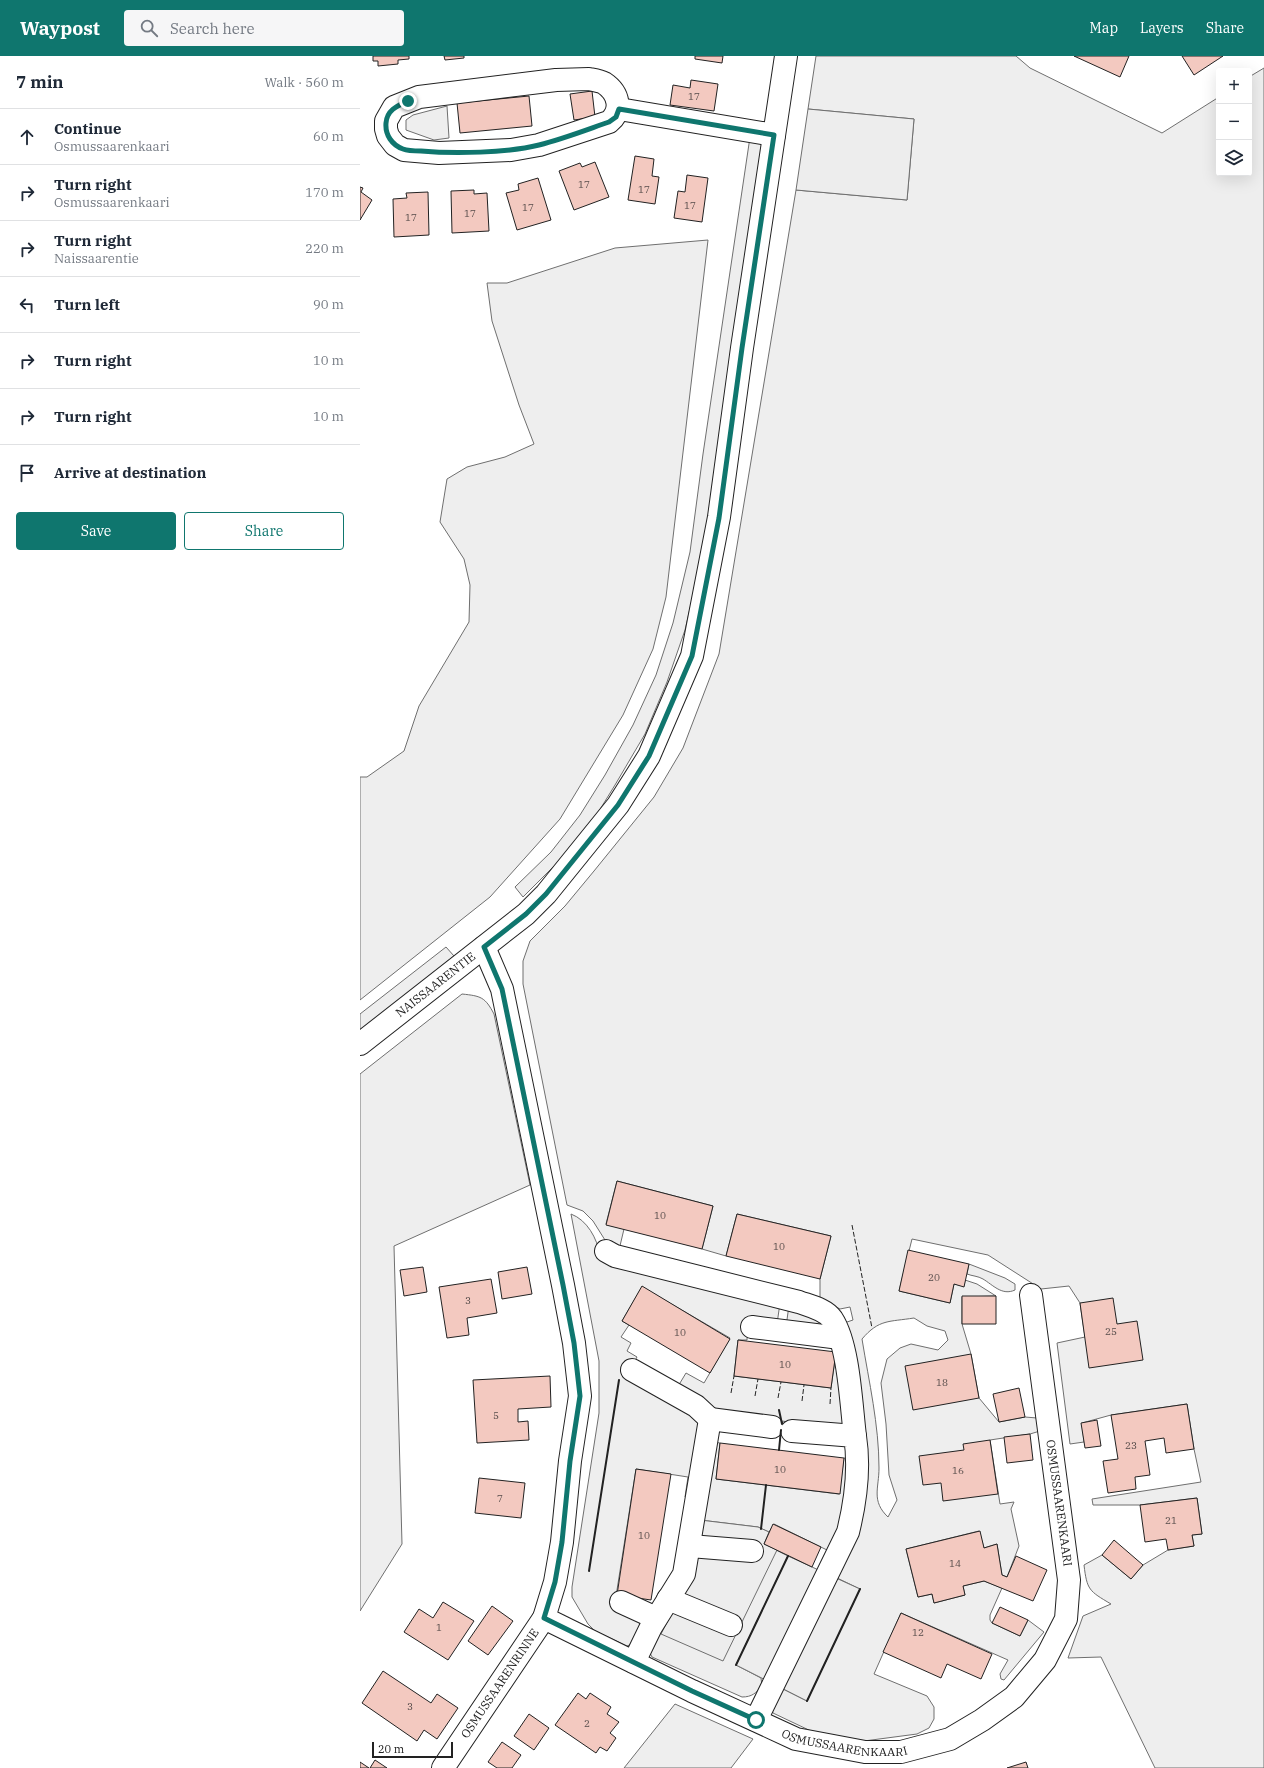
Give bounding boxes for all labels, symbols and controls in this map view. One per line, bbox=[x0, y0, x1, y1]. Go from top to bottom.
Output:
search box bbox=[124, 10, 404, 46]
text: Waypost bbox=[20, 16, 100, 40]
icon: search bbox=[138, 17, 160, 39]
text: Search here bbox=[170, 19, 254, 38]
text: Map bbox=[1090, 19, 1118, 37]
text: Layers bbox=[1140, 19, 1184, 37]
text: Share bbox=[1206, 19, 1244, 37]
map controls bbox=[1216, 68, 1252, 176]
button: + bbox=[1216, 68, 1252, 104]
text: 7 min bbox=[16, 71, 64, 93]
text: Walk · 560 m bbox=[265, 74, 344, 91]
house number: 17 bbox=[688, 90, 700, 103]
route end bbox=[399, 92, 417, 110]
button: − bbox=[1216, 104, 1252, 140]
text: Continue bbox=[54, 119, 121, 138]
icon: ahead bbox=[16, 126, 38, 148]
text: 60 m bbox=[313, 128, 344, 145]
text: Osmussaarenkaari bbox=[54, 138, 170, 155]
button: layers bbox=[1216, 140, 1252, 176]
text: Turn right bbox=[54, 175, 132, 194]
house number: 17 bbox=[578, 178, 590, 191]
icon: right bbox=[16, 182, 38, 204]
house number: 17 bbox=[638, 183, 650, 196]
text: 170 m bbox=[305, 184, 344, 201]
text: Osmussaarenkaari bbox=[54, 194, 170, 211]
house number: 17 bbox=[684, 199, 696, 212]
house number: 17 bbox=[522, 201, 534, 214]
house number: 17 bbox=[464, 207, 476, 220]
house number: 17 bbox=[405, 211, 417, 224]
text: Turn right bbox=[54, 231, 132, 250]
icon: right bbox=[16, 238, 38, 260]
text: 220 m bbox=[305, 240, 344, 257]
text: Naissaarentie bbox=[54, 250, 139, 267]
icon: left bbox=[16, 294, 38, 316]
text: Turn left bbox=[54, 295, 120, 314]
text: 90 m bbox=[313, 296, 344, 313]
icon: right bbox=[16, 350, 38, 372]
text: Turn right bbox=[54, 351, 132, 370]
text: 10 m bbox=[313, 352, 344, 369]
icon: right bbox=[16, 406, 38, 428]
text: Turn right bbox=[54, 407, 132, 426]
text: 10 m bbox=[313, 408, 344, 425]
icon: arrive bbox=[16, 462, 38, 484]
text: Arrive at destination bbox=[54, 463, 206, 482]
button: Save bbox=[16, 512, 176, 550]
button: Share bbox=[184, 512, 344, 550]
street label: NAISSAARENTIE bbox=[392, 949, 478, 1020]
house number: 10 bbox=[654, 1209, 666, 1222]
house number: 10 bbox=[773, 1240, 785, 1253]
house number: 20 bbox=[928, 1271, 940, 1284]
house number: 3 bbox=[465, 1294, 471, 1307]
house number: 25 bbox=[1105, 1325, 1117, 1338]
house number: 10 bbox=[674, 1326, 686, 1339]
house number: 10 bbox=[779, 1358, 791, 1371]
house number: 18 bbox=[936, 1376, 948, 1389]
house number: 5 bbox=[493, 1409, 499, 1422]
street label: OSMUSSAARENKAARI bbox=[1043, 1439, 1076, 1567]
house number: 23 bbox=[1125, 1439, 1137, 1452]
house number: 10 bbox=[774, 1463, 786, 1476]
house number: 16 bbox=[952, 1464, 964, 1477]
house number: 7 bbox=[497, 1492, 503, 1505]
house number: 21 bbox=[1165, 1514, 1177, 1527]
house number: 10 bbox=[638, 1529, 650, 1542]
house number: 14 bbox=[949, 1557, 961, 1570]
house number: 1 bbox=[436, 1621, 442, 1634]
street label: OSMUSSAARENRINNE bbox=[457, 1625, 542, 1741]
house number: 12 bbox=[912, 1626, 924, 1639]
house number: 3 bbox=[407, 1700, 413, 1713]
route start bbox=[747, 1711, 765, 1729]
house number: 2 bbox=[584, 1717, 590, 1730]
street label: OSMUSSAARENKAARI bbox=[779, 1725, 909, 1759]
scale bar bbox=[372, 1740, 453, 1759]
text: 20 m bbox=[378, 1742, 404, 1756]

